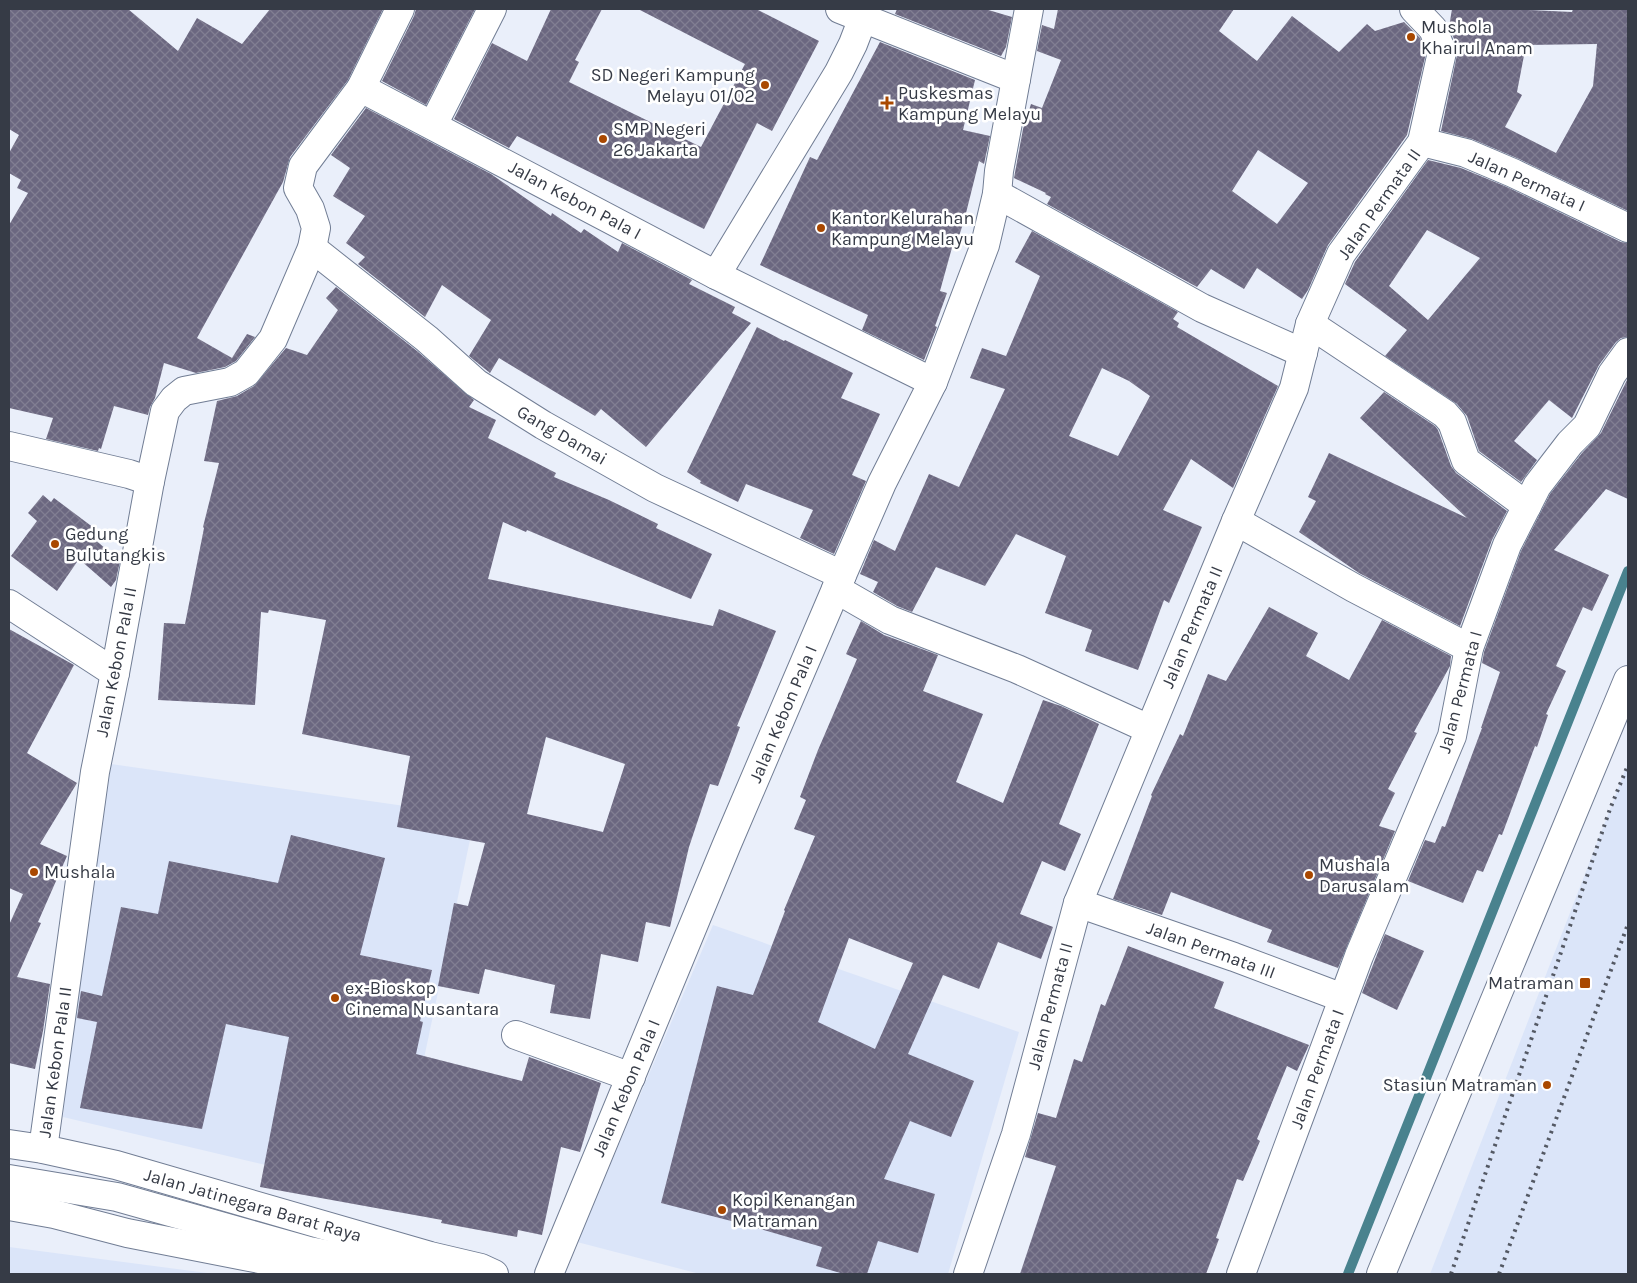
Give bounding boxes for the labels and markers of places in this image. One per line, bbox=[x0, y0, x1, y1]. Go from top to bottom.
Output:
place label: Mushola Khairul Anam bbox=[1421, 16, 1533, 59]
marker: Mushola Khairul Anam bbox=[1405, 31, 1417, 43]
place label: SD Negeri Kampung Melayu 01/02 bbox=[591, 64, 755, 107]
marker: SD Negeri Kampung Melayu 01/02 bbox=[759, 79, 771, 91]
place label: Puskesmas Kampung Melayu bbox=[898, 82, 1041, 125]
marker: Puskesmas Kampung Melayu bbox=[880, 96, 894, 110]
place label: SMP Negeri 26 Jakarta bbox=[613, 118, 706, 161]
marker: SMP Negeri 26 Jakarta bbox=[597, 133, 609, 145]
place label: Kantor Kelurahan Kampung Melayu bbox=[831, 207, 974, 250]
marker: Kantor Kelurahan Kampung Melayu bbox=[815, 222, 827, 234]
place label: Gedung Bulutangkis bbox=[65, 523, 166, 566]
marker: Gedung Bulutangkis bbox=[49, 538, 61, 550]
place label: Mushala Darusalam bbox=[1319, 854, 1409, 897]
place label: Mushala bbox=[44, 861, 115, 883]
marker: Mushala bbox=[28, 866, 40, 878]
marker: Mushala Darusalam bbox=[1303, 869, 1315, 881]
place label: Matraman bbox=[1488, 972, 1574, 994]
marker: Matraman bbox=[1578, 976, 1592, 990]
place label: ex-Bioskop Cinema Nusantara bbox=[345, 977, 499, 1020]
marker: ex-Bioskop Cinema Nusantara bbox=[329, 992, 341, 1004]
place label: Stasiun Matraman bbox=[1383, 1074, 1537, 1096]
marker: Stasiun Matraman bbox=[1541, 1079, 1553, 1091]
place label: Kopi Kenangan Matraman bbox=[732, 1189, 856, 1232]
marker: Kopi Kenangan Matraman bbox=[716, 1204, 728, 1216]

